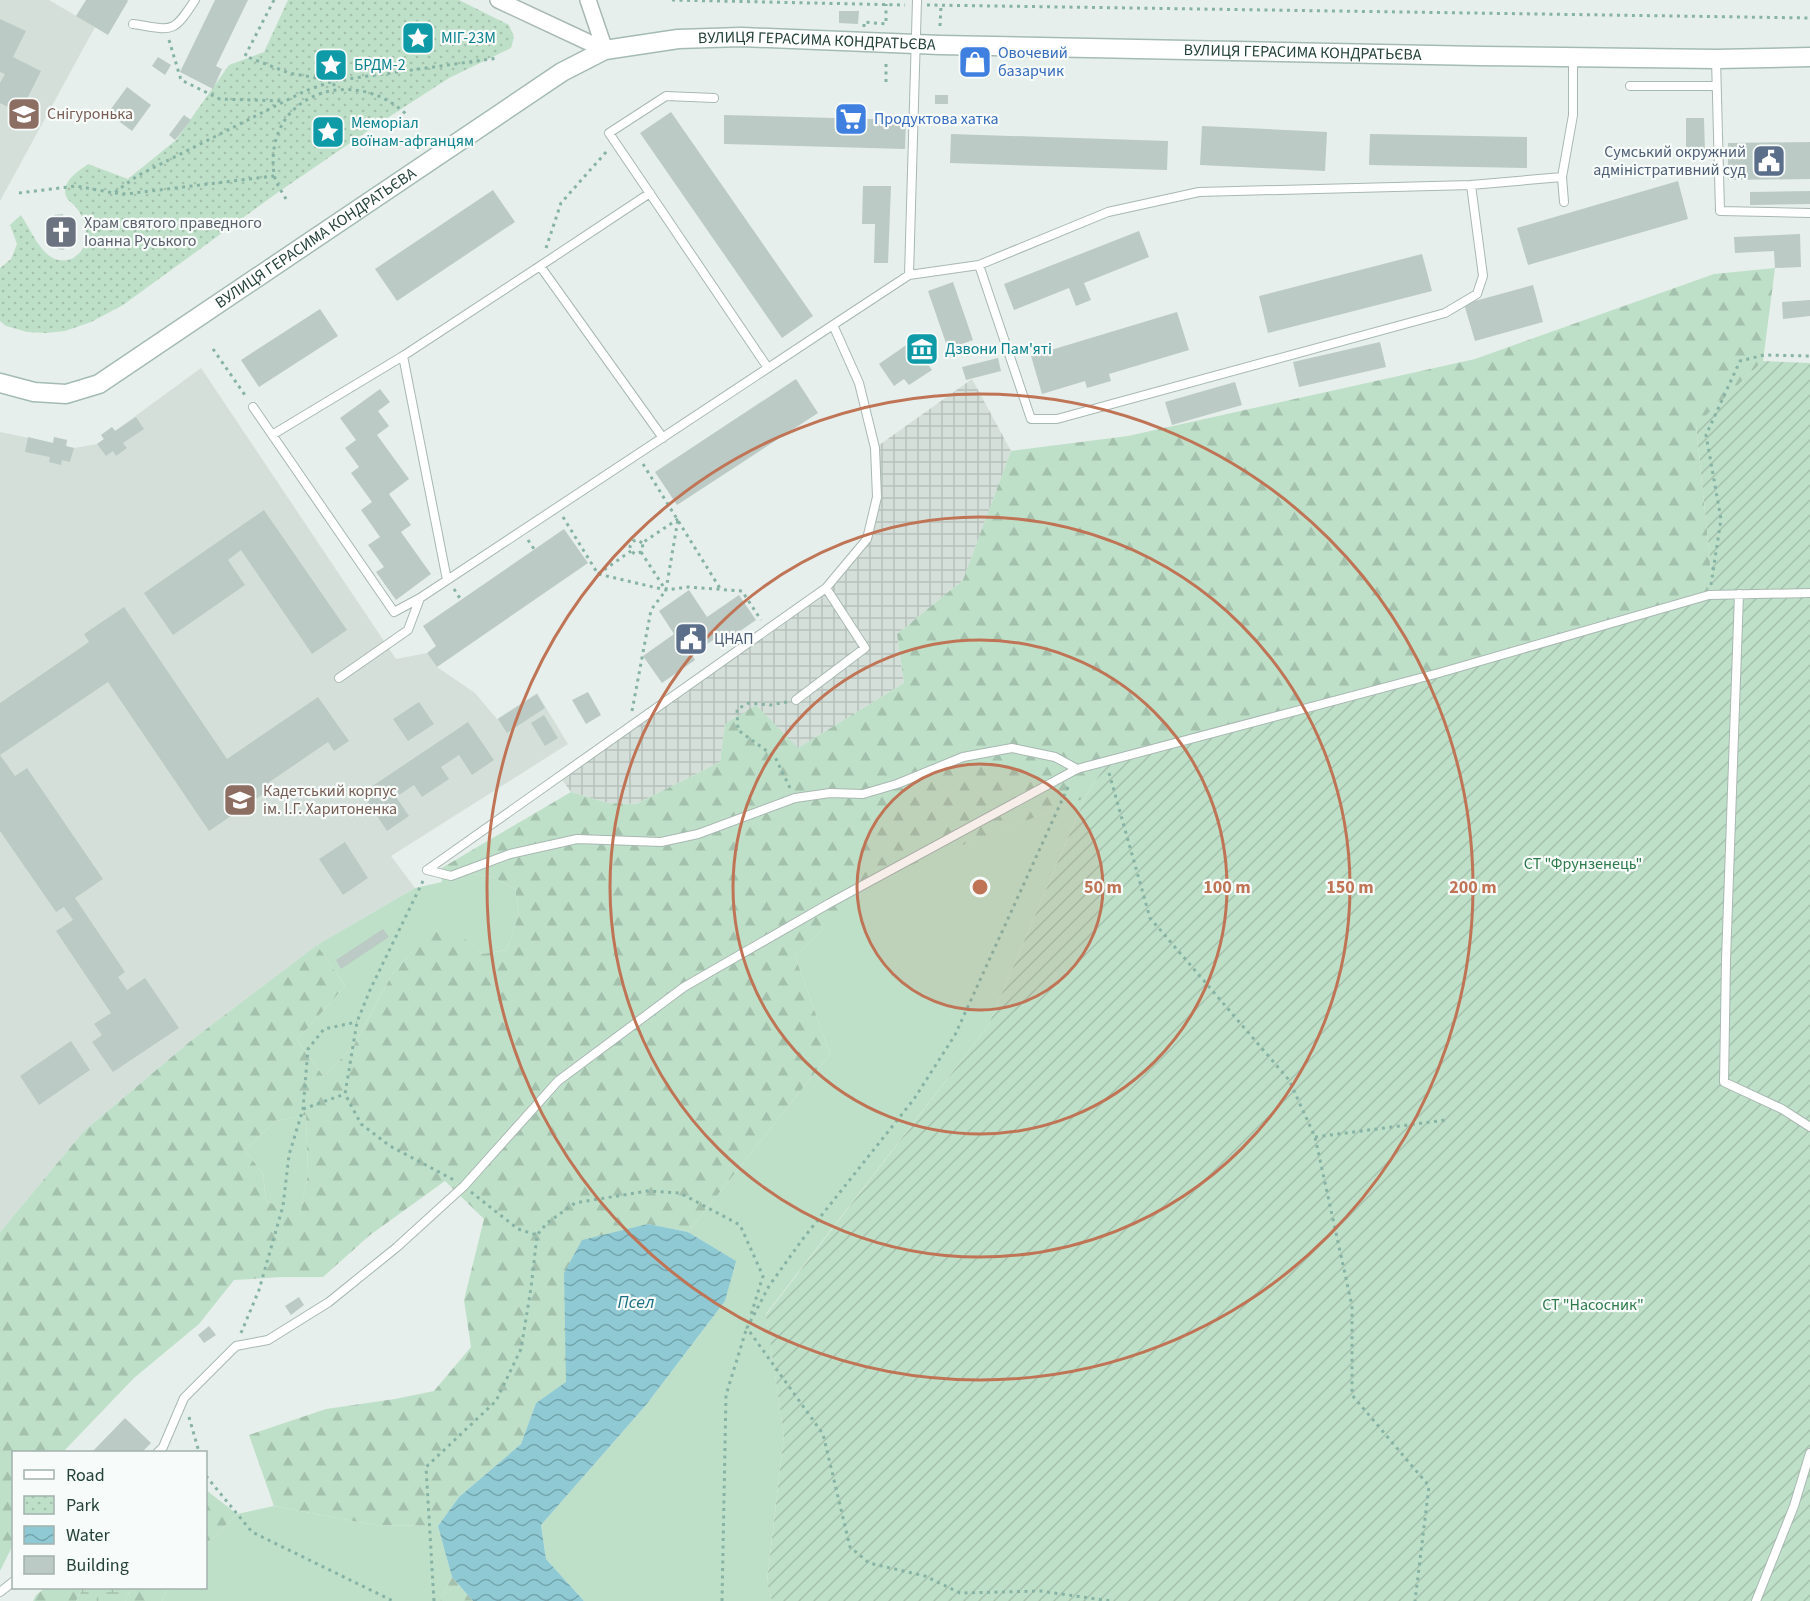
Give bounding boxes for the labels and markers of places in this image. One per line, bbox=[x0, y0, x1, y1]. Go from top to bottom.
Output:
place icon: МІГ-23М bbox=[400, 20, 436, 56]
place label: МІГ-23М bbox=[441, 27, 496, 49]
place label: Овочевий базарчик bbox=[998, 42, 1068, 82]
shop icon: Овочевий базарчик bbox=[957, 44, 993, 80]
place icon: БРДМ-2 bbox=[313, 47, 349, 83]
place label: БРДМ-2 bbox=[354, 54, 406, 76]
school or university icon: Снігуронька bbox=[6, 96, 42, 132]
supermarket icon: Продуктова хатка bbox=[833, 101, 869, 137]
place label: Снігуронька bbox=[47, 103, 133, 125]
place label: Продуктова хатка bbox=[874, 108, 999, 130]
place label: Меморіал воїнам-афганцям bbox=[351, 112, 474, 152]
place icon: Меморіал воїнам-афганцям bbox=[310, 114, 346, 150]
place label: Сумський окружний адміністративний суд bbox=[1593, 141, 1746, 181]
public building icon: Сумський окружний адміністративний суд bbox=[1751, 143, 1787, 179]
place label: Храм святого праведного Іоанна Руського bbox=[84, 212, 262, 252]
church icon: Храм святого праведного Іоанна Руського bbox=[43, 214, 79, 250]
museum icon: Дзвони Пам'яті bbox=[904, 331, 940, 367]
place label: Дзвони Пам'яті bbox=[945, 338, 1052, 360]
public building icon: ЦНАП bbox=[673, 621, 709, 657]
place label: ЦНАП bbox=[714, 628, 754, 650]
place label: Кадетський корпус ім. І.Г. Харитоненка bbox=[263, 780, 397, 820]
school or university icon: Кадетський корпус ім. І.Г. Харитоненка bbox=[222, 782, 258, 818]
centre of rings bbox=[970, 877, 990, 897]

